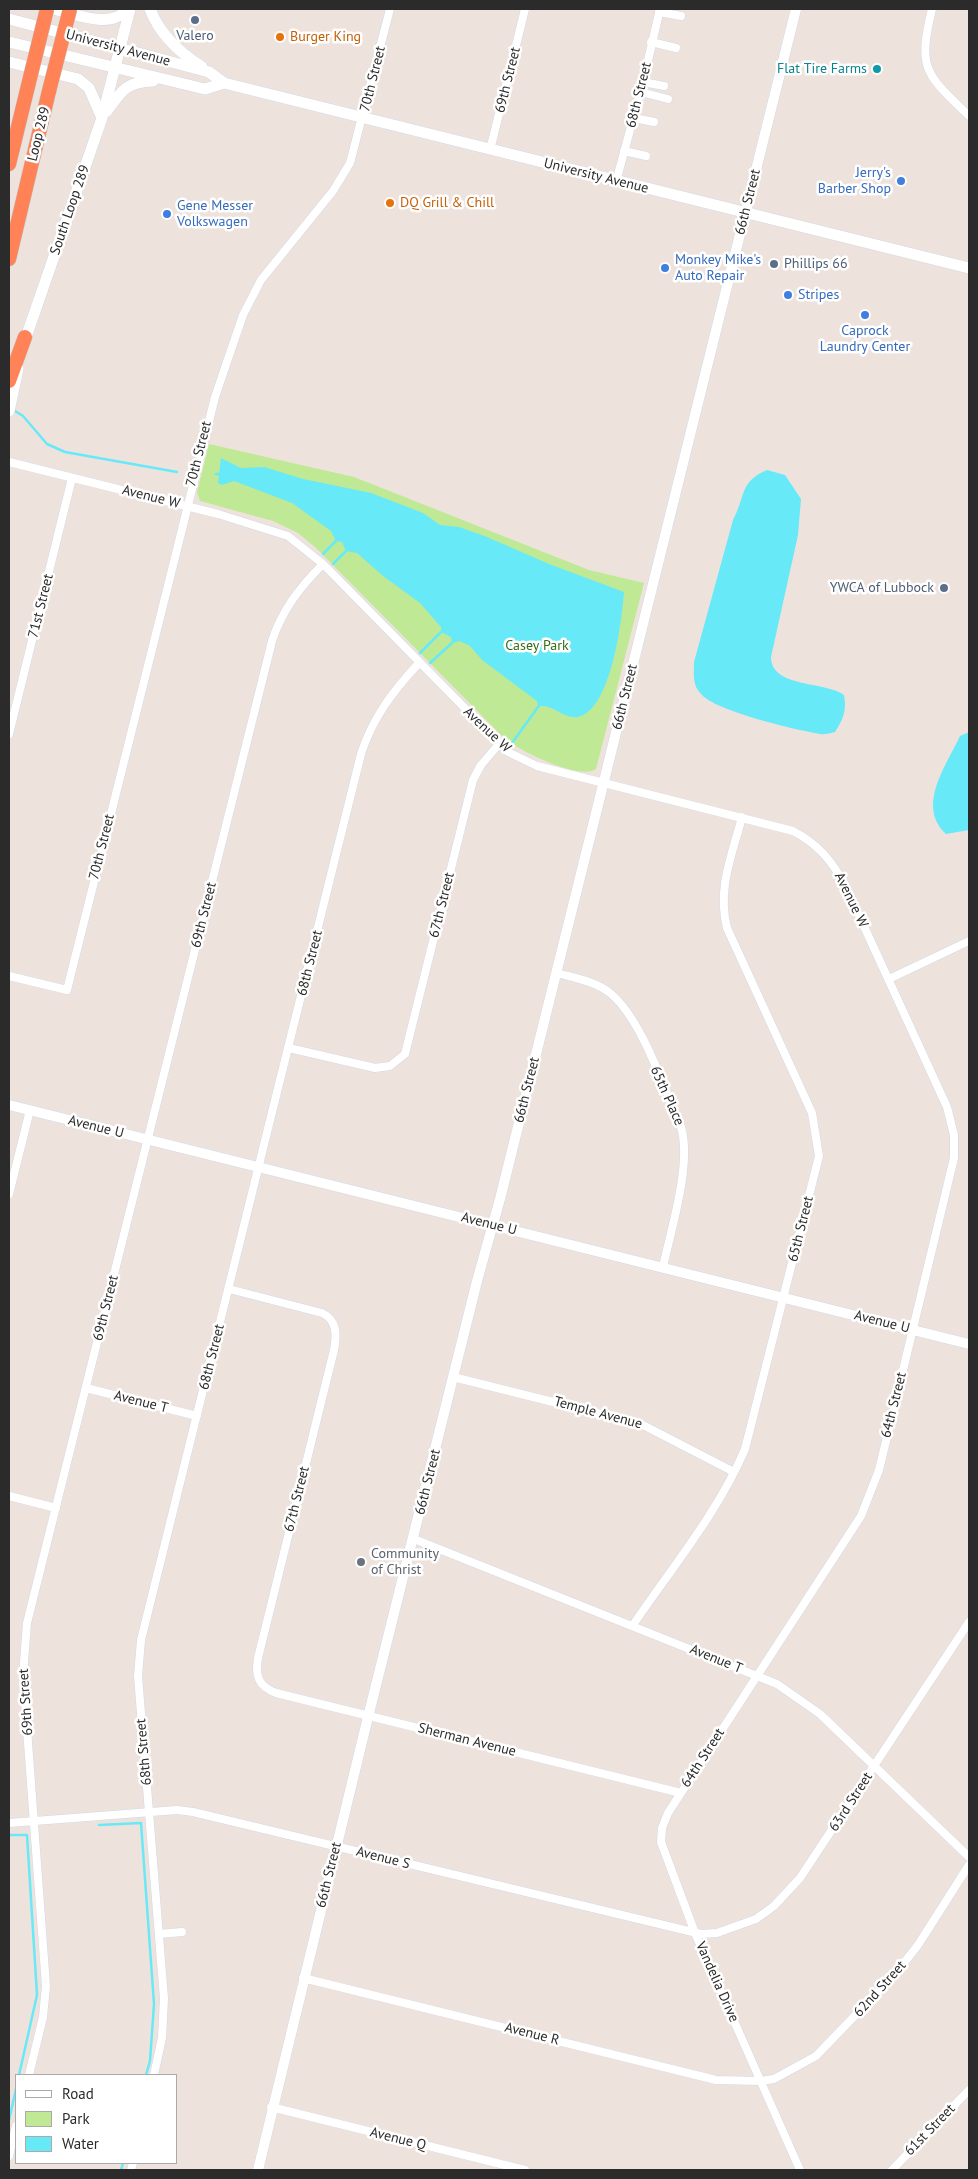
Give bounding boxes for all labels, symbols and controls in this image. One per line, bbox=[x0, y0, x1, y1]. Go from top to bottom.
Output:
marker: Valero bbox=[189, 14, 201, 26]
street label: University Avenue bbox=[64, 26, 172, 70]
place label: Valero bbox=[176, 28, 214, 44]
place label: Burger King bbox=[290, 29, 361, 45]
marker: Burger King bbox=[274, 31, 286, 43]
street label: 70th Street bbox=[357, 44, 389, 114]
street label: 69th Street bbox=[492, 45, 524, 115]
street label: 68th Street bbox=[623, 60, 655, 130]
place label: Flat Tire Farms bbox=[777, 61, 867, 77]
marker: Flat Tire Farms bbox=[871, 63, 883, 75]
street label: Loop 289 bbox=[24, 105, 54, 163]
street label: University Avenue bbox=[542, 155, 650, 197]
street label: South Loop 289 bbox=[47, 163, 93, 257]
place label: Jerry's Barber Shop bbox=[818, 165, 891, 198]
street label: 66th Street bbox=[732, 167, 764, 237]
marker: Jerry's Barber Shop bbox=[895, 175, 907, 187]
place label: DQ Grill & Chill bbox=[400, 195, 494, 211]
marker: DQ Grill & Chill bbox=[384, 197, 396, 209]
place label: Gene Messer Volkswagen bbox=[177, 198, 253, 230]
marker: Gene Messer Volkswagen bbox=[161, 208, 173, 220]
place label: Monkey Mike's Auto Repair bbox=[675, 252, 761, 284]
place label: Phillips 66 bbox=[784, 256, 848, 272]
marker: Phillips 66 bbox=[768, 258, 780, 270]
marker: Monkey Mike's Auto Repair bbox=[659, 262, 671, 274]
place label: Stripes bbox=[798, 287, 839, 303]
marker: Stripes bbox=[782, 289, 794, 301]
marker: Caprock Laundry Center bbox=[859, 309, 871, 321]
place label: Caprock Laundry Center bbox=[820, 323, 910, 356]
street label: 70th Street bbox=[183, 419, 215, 489]
street label: Avenue W bbox=[120, 482, 182, 512]
street label: 71st Street bbox=[25, 572, 57, 640]
place label: YWCA of Lubbock bbox=[830, 580, 934, 596]
marker: YWCA of Lubbock bbox=[938, 582, 950, 594]
park label: Casey Park bbox=[505, 638, 569, 654]
street label: 66th Street bbox=[609, 662, 641, 732]
street label: Avenue W bbox=[460, 704, 514, 756]
street label: 70th Street bbox=[86, 812, 118, 882]
street label: Avenue W bbox=[831, 870, 871, 930]
street label: 67th Street bbox=[426, 871, 458, 939]
street label: 69th Street bbox=[188, 880, 220, 950]
street label: 68th Street bbox=[294, 928, 326, 998]
street label: 66th Street bbox=[511, 1055, 543, 1125]
street label: 65th Place bbox=[646, 1064, 688, 1128]
street label: Avenue U bbox=[67, 1112, 125, 1142]
street label: 65th Street bbox=[785, 1194, 817, 1264]
street label: Avenue U bbox=[460, 1209, 518, 1239]
street label: 69th Street bbox=[90, 1273, 122, 1343]
street label: Avenue U bbox=[853, 1307, 911, 1337]
street label: 68th Street bbox=[196, 1322, 228, 1392]
street label: 64th Street bbox=[878, 1370, 910, 1440]
street label: Avenue T bbox=[112, 1387, 170, 1417]
street label: Temple Avenue bbox=[552, 1393, 644, 1433]
street label: 66th Street bbox=[412, 1447, 444, 1517]
street label: 67th Street bbox=[281, 1465, 313, 1533]
place label: Community of Christ bbox=[371, 1546, 439, 1578]
marker: Community of Christ bbox=[355, 1556, 367, 1568]
street label: Avenue T bbox=[687, 1641, 745, 1677]
street label: 69th Street bbox=[15, 1668, 37, 1736]
street label: 68th Street bbox=[133, 1718, 155, 1786]
street label: Sherman Avenue bbox=[416, 1720, 518, 1760]
street label: 64th Street bbox=[678, 1725, 728, 1791]
street label: 63rd Street bbox=[826, 1769, 876, 1835]
street label: 66th Street bbox=[313, 1840, 345, 1910]
street label: Avenue S bbox=[354, 1843, 412, 1873]
street label: Vandelia Drive bbox=[692, 1939, 742, 2025]
street label: 62nd Street bbox=[850, 1957, 910, 2021]
street label: Avenue R bbox=[503, 2019, 561, 2049]
legend bbox=[15, 2074, 178, 2164]
text: Road bbox=[62, 2084, 94, 2103]
street label: 61st Street bbox=[901, 2101, 959, 2159]
text: Park bbox=[62, 2109, 90, 2128]
street label: Avenue Q bbox=[368, 2124, 428, 2154]
text: Water bbox=[62, 2134, 99, 2153]

